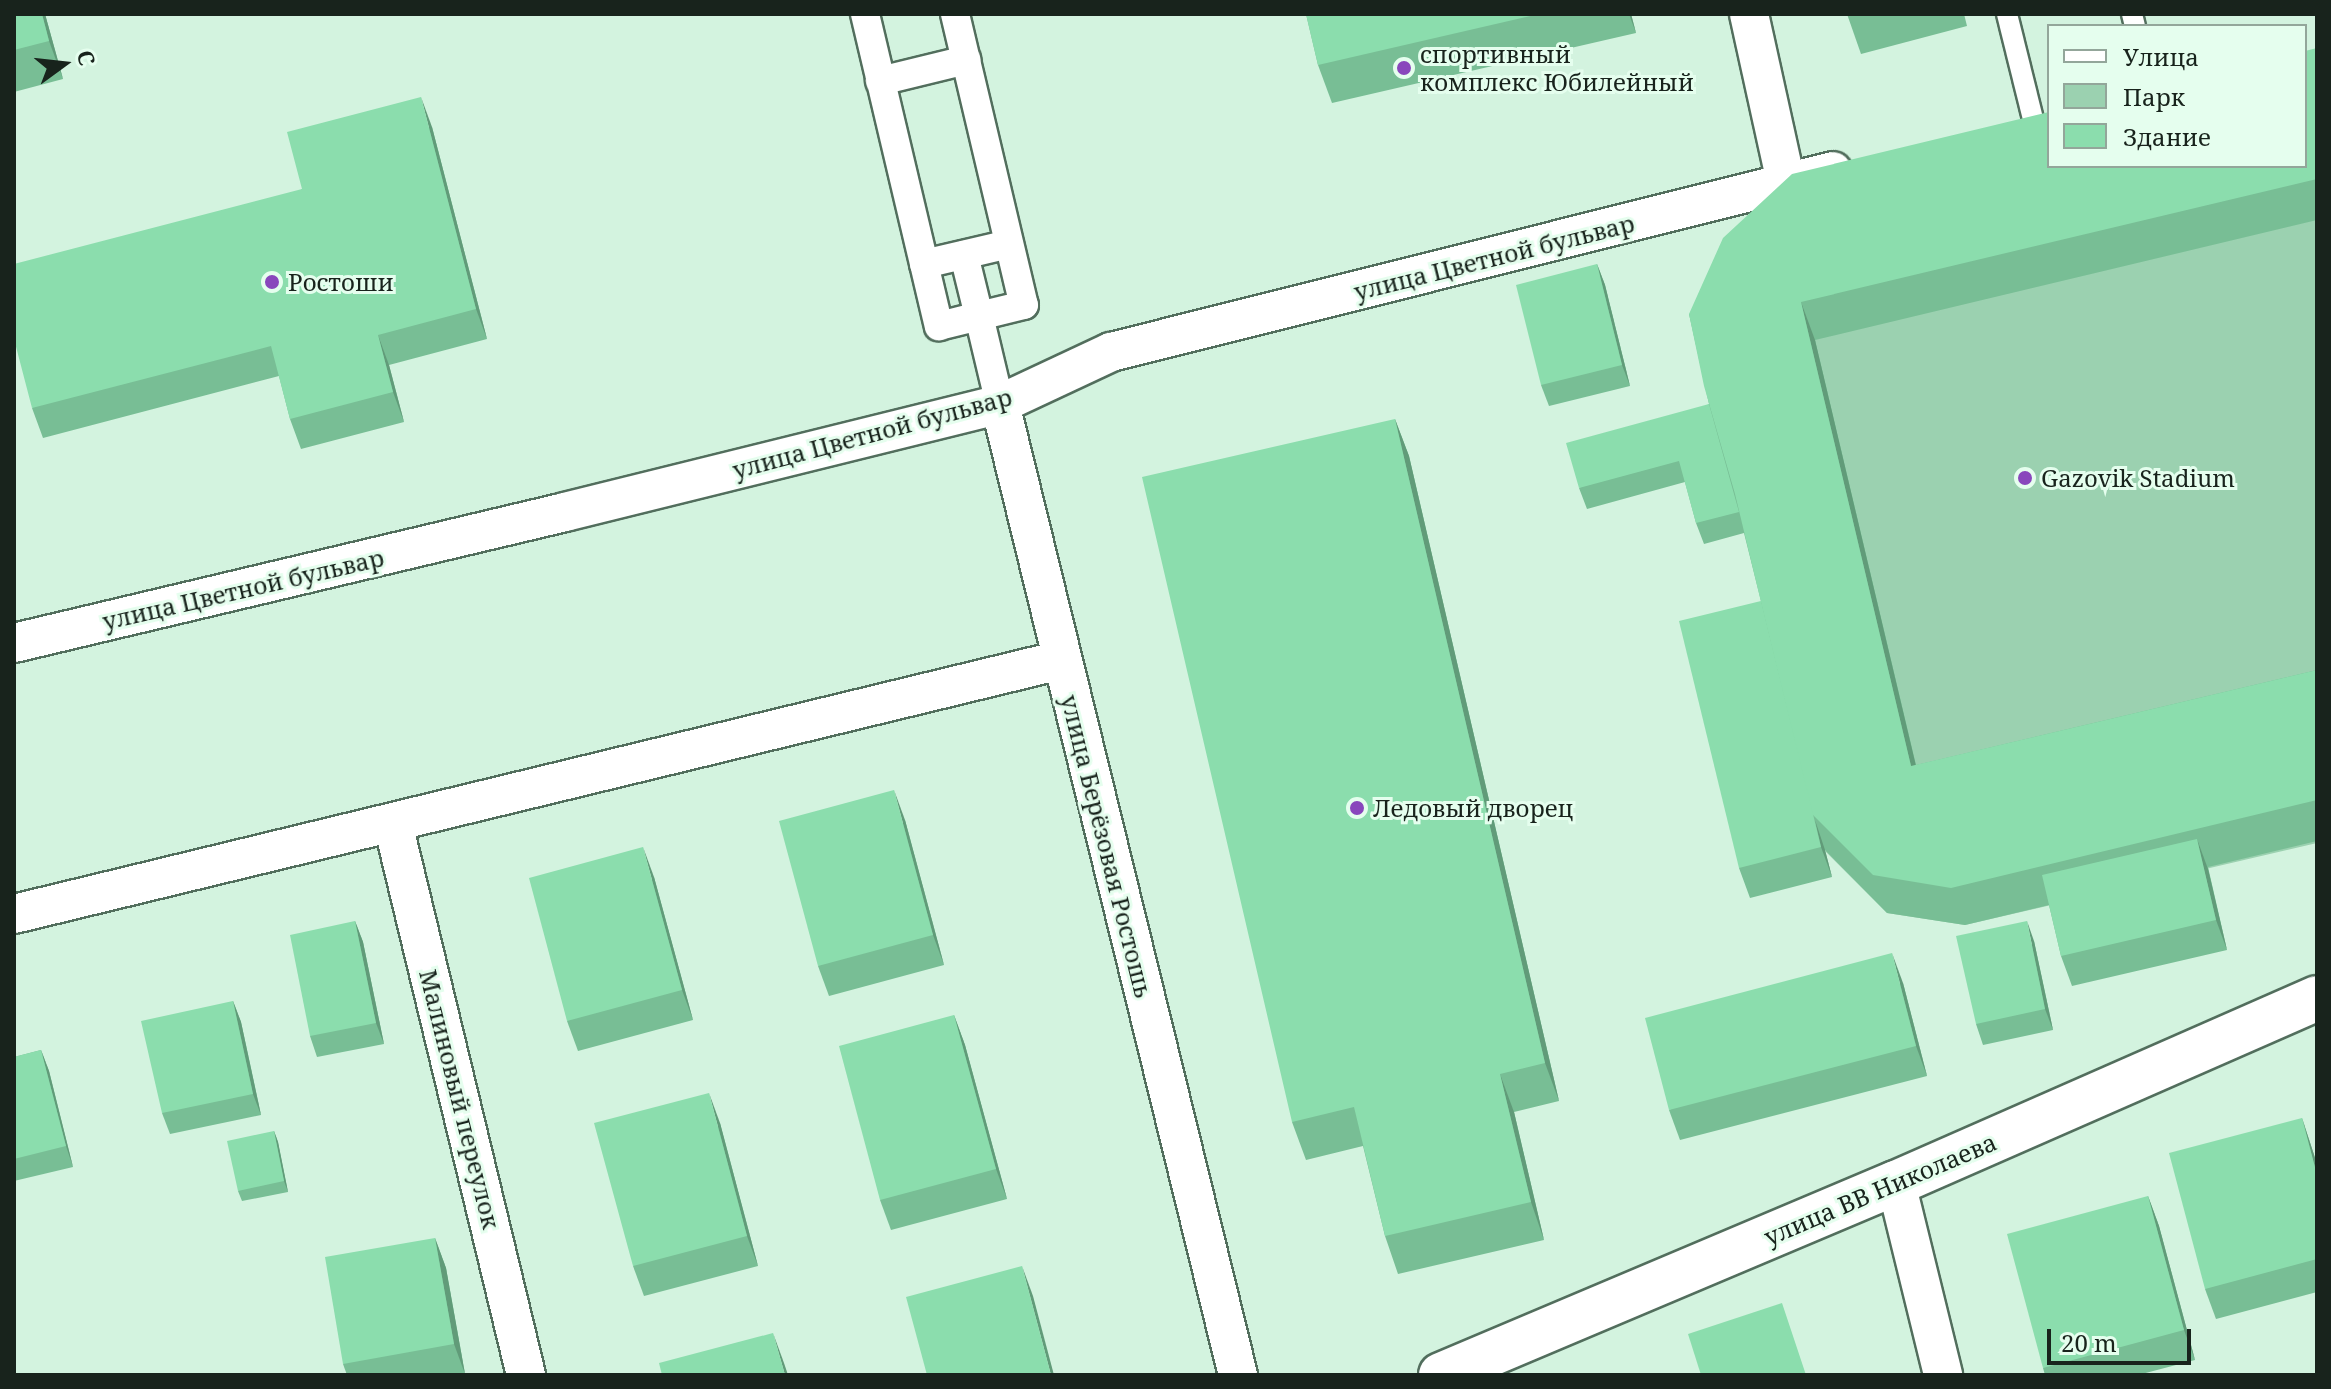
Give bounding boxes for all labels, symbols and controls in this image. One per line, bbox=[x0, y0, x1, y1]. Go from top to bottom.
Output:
north arrow bbox=[24, 24, 104, 104]
legend bbox=[2047, 24, 2307, 168]
place label: спортивный комплекс Юбилейный bbox=[1420, 40, 1694, 96]
text: Улица bbox=[2123, 40, 2199, 73]
text: С bbox=[71, 47, 104, 69]
marker: спортивный комплекс Юбилейный bbox=[1395, 59, 1413, 77]
text: Парк bbox=[2123, 80, 2185, 113]
text: Здание bbox=[2123, 120, 2211, 153]
street label: улица Цветной бульвар bbox=[1351, 208, 1637, 306]
place label: Ростоши bbox=[288, 268, 394, 296]
marker: Ростоши bbox=[263, 273, 281, 291]
street label: улица Цветной бульвар bbox=[729, 382, 1015, 484]
place label: Gazovik Stadium bbox=[2041, 464, 2235, 492]
marker: Gazovik Stadium bbox=[2016, 469, 2034, 487]
street label: улица Цветной бульвар bbox=[99, 543, 387, 635]
street label: улица Берёзовая Ростошь bbox=[1055, 692, 1159, 1000]
place label: Ледовый дворец bbox=[1373, 794, 1573, 822]
marker: Ледовый дворец bbox=[1348, 799, 1366, 817]
street label: Малиновый переулок bbox=[414, 966, 506, 1232]
street label: улица ВВ Николаева bbox=[1759, 1127, 2001, 1251]
scale bar bbox=[2051, 1313, 2195, 1363]
text: 20 m bbox=[2061, 1326, 2117, 1359]

